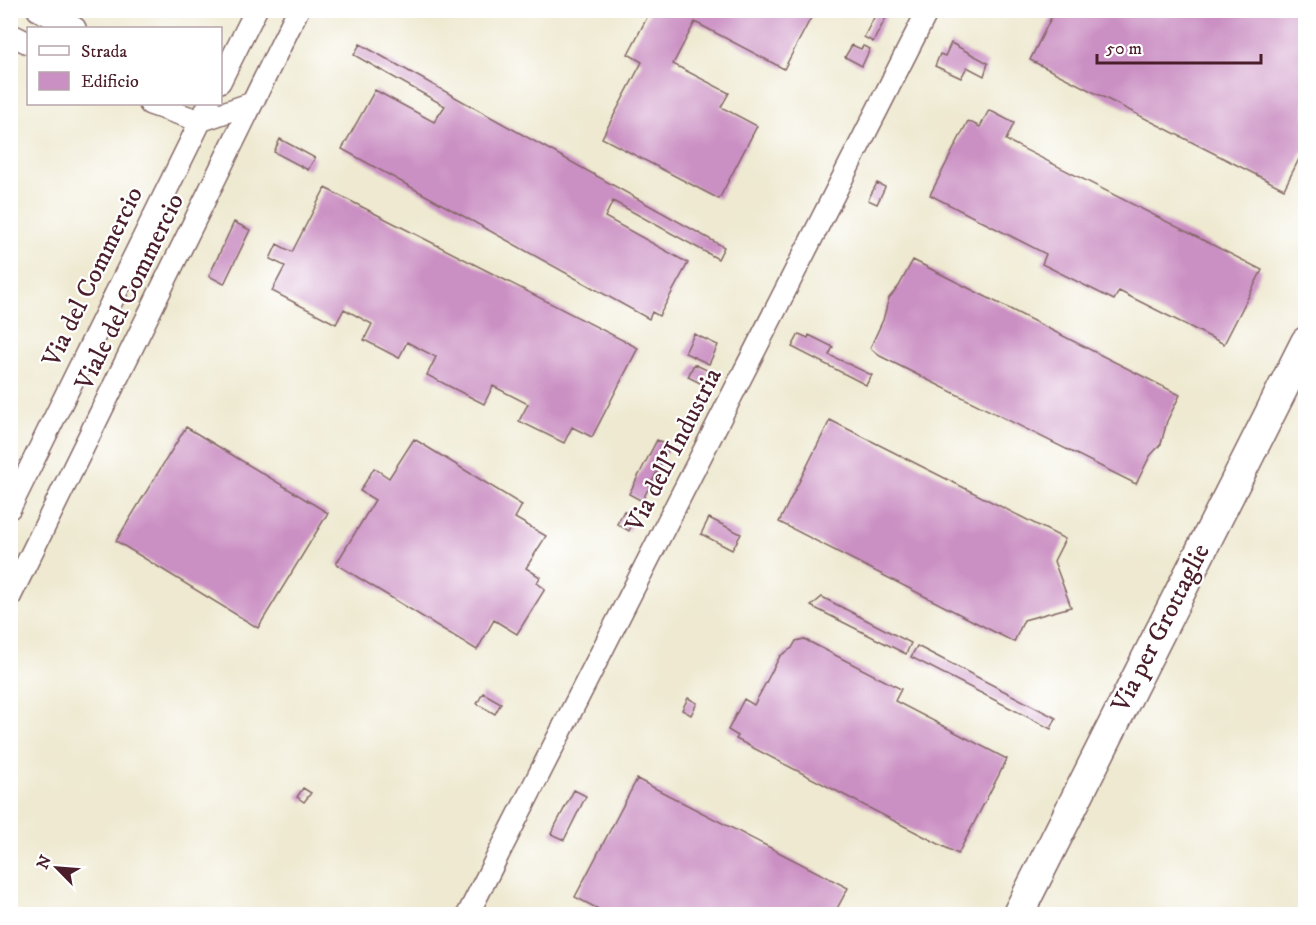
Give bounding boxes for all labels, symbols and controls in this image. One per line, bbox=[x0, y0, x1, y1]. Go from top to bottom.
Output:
legend bbox=[27, 27, 222, 105]
scale bar bbox=[1097, 27, 1260, 65]
text: 50 m bbox=[1106, 38, 1142, 60]
text: Strada bbox=[81, 41, 128, 63]
text: Edificio bbox=[81, 71, 139, 93]
street label: Via del Commercio bbox=[35, 181, 151, 373]
street label: Viale del Commercio bbox=[68, 188, 192, 397]
street label: Via dell'Industria bbox=[618, 362, 730, 538]
street label: Via per Grottaglie bbox=[1104, 538, 1218, 719]
north arrow bbox=[27, 838, 87, 898]
text: N bbox=[32, 852, 56, 872]

